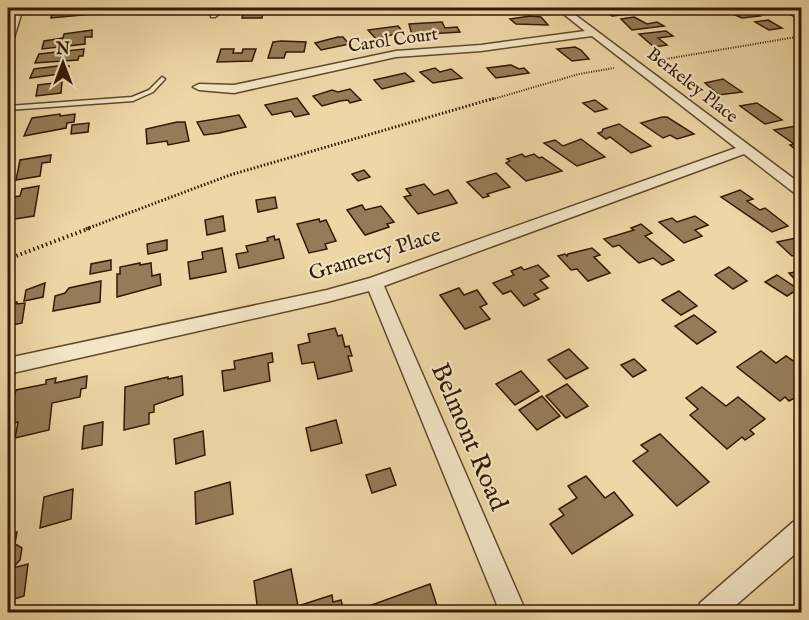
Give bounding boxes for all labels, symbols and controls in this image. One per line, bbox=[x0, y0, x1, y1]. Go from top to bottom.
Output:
street label: Carol Court bbox=[347, 23, 439, 59]
north arrow bbox=[33, 33, 93, 93]
text: N bbox=[55, 40, 70, 60]
street label: Berkeley Place bbox=[642, 43, 742, 129]
street label: Gramercy Place bbox=[306, 222, 445, 288]
street label: Belmont Road bbox=[423, 358, 515, 516]

